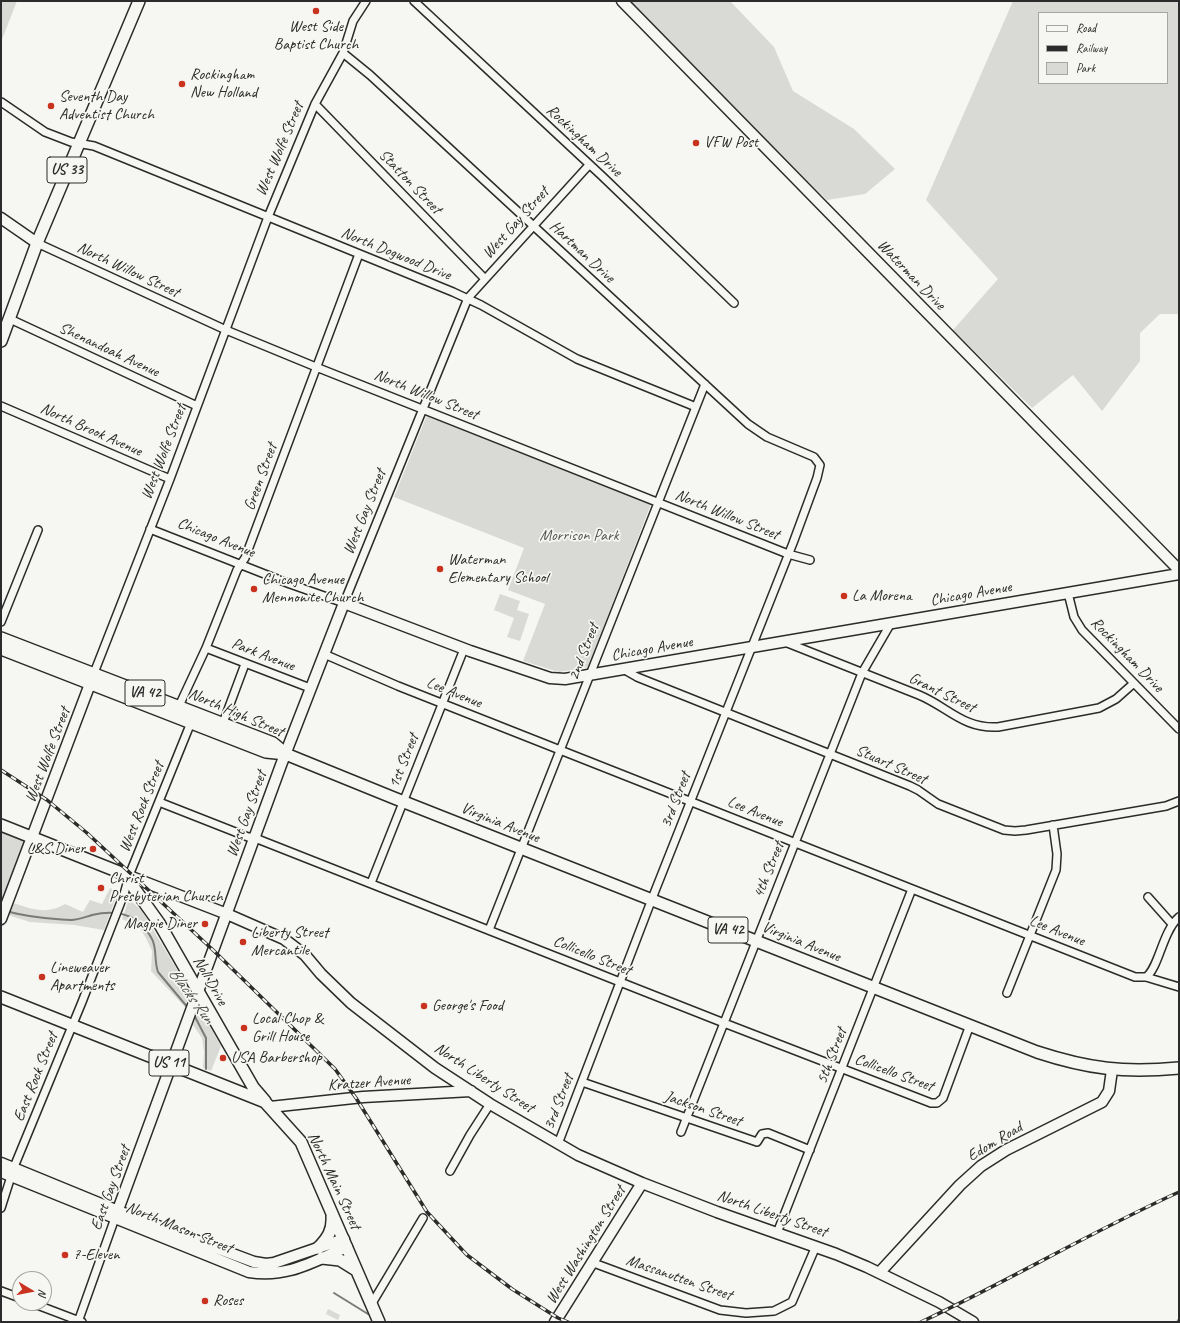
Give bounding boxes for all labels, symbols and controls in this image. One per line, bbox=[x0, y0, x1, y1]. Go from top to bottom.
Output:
marker: West Side Baptist Church bbox=[311, 6, 321, 16]
legend bbox=[1038, 12, 1168, 84]
place label: West Side Baptist Church bbox=[274, 17, 358, 55]
text: Road bbox=[1076, 20, 1096, 36]
text: Railway bbox=[1076, 40, 1107, 56]
text: Park bbox=[1076, 60, 1095, 76]
place label: Rockingham New Holland bbox=[190, 65, 257, 103]
marker: Rockingham New Holland bbox=[177, 79, 187, 89]
place label: Seventh Day Adventist Church bbox=[59, 87, 154, 125]
street label: West Wolfe Street bbox=[252, 99, 308, 199]
marker: Seventh Day Adventist Church bbox=[46, 101, 56, 111]
street label: Rockingham Drive bbox=[542, 101, 626, 181]
place label: VFW Post bbox=[704, 133, 758, 153]
marker: VFW Post bbox=[691, 138, 701, 148]
street label: Statton Street bbox=[374, 146, 446, 218]
road number: US 33 bbox=[47, 157, 87, 183]
street label: West Gay Street bbox=[479, 183, 553, 263]
street label: Hartman Drive bbox=[545, 217, 619, 287]
street label: North Dogwood Drive bbox=[338, 223, 454, 285]
street label: Waterman Drive bbox=[873, 236, 949, 314]
street label: North Willow Street bbox=[74, 238, 182, 302]
street label: Shenandoah Avenue bbox=[56, 318, 162, 382]
street label: North Willow Street bbox=[371, 365, 481, 425]
street label: North Brook Avenue bbox=[37, 399, 145, 461]
street label: West Wolfe Street bbox=[137, 402, 191, 502]
street label: Green Street bbox=[240, 441, 282, 513]
street label: West Gay Street bbox=[339, 467, 391, 557]
street label: North Willow Street bbox=[672, 485, 782, 545]
street label: Chicago Avenue bbox=[174, 514, 258, 562]
park label: Morrison Park bbox=[539, 526, 619, 546]
place label: Waterman Elementary School bbox=[448, 550, 548, 588]
marker: Waterman Elementary School bbox=[435, 564, 445, 574]
place label: Chicago Avenue Mennonite Church bbox=[262, 570, 363, 608]
street label: Chicago Avenue bbox=[929, 577, 1013, 611]
marker: Chicago Avenue Mennonite Church bbox=[249, 584, 259, 594]
place label: La Morena bbox=[852, 586, 912, 606]
marker: La Morena bbox=[839, 591, 849, 601]
street label: Rockingham Drive bbox=[1086, 613, 1168, 697]
street label: 2nd Street bbox=[564, 621, 604, 683]
street label: Chicago Avenue bbox=[610, 632, 694, 666]
street label: Park Avenue bbox=[229, 634, 297, 676]
street label: Grant Street bbox=[906, 669, 978, 717]
street label: Lee Avenue bbox=[424, 673, 484, 713]
road number: VA 42 bbox=[125, 680, 165, 706]
street label: North High Street bbox=[186, 684, 286, 742]
street label: West Wolfe Street bbox=[21, 705, 75, 805]
street label: 1st Street bbox=[384, 731, 424, 791]
street label: Stuart Street bbox=[853, 741, 929, 789]
street label: West Rock Street bbox=[115, 759, 169, 855]
street label: West Gay Street bbox=[223, 768, 271, 860]
street label: 3rd Street bbox=[657, 770, 695, 830]
street label: Lee Avenue bbox=[725, 792, 785, 832]
street label: Virginia Avenue bbox=[458, 799, 542, 847]
place label: L&S Diner bbox=[27, 839, 85, 859]
street label: 4th Street bbox=[749, 839, 789, 901]
marker: L&S Diner bbox=[88, 844, 98, 854]
place label: Christ Presbyterian Church bbox=[109, 869, 223, 907]
marker: Christ Presbyterian Church bbox=[96, 883, 106, 893]
street label: Lee Avenue bbox=[1027, 911, 1087, 951]
place label: Magpie Diner bbox=[124, 914, 197, 934]
road number: VA 42 bbox=[708, 917, 748, 943]
street label: Virginia Avenue bbox=[759, 918, 843, 966]
marker: Magpie Diner bbox=[200, 919, 210, 929]
place label: Liberty Street Mercantile bbox=[251, 923, 328, 961]
street label: Collicello Street bbox=[550, 932, 634, 980]
marker: Liberty Street Mercantile bbox=[238, 937, 248, 947]
street label: Noll Drive bbox=[188, 953, 232, 1009]
place label: Lineweaver Apartments bbox=[50, 958, 114, 996]
water label: Blacks Run bbox=[164, 964, 218, 1028]
marker: Lineweaver Apartments bbox=[37, 972, 47, 982]
place label: George's Food bbox=[432, 996, 503, 1016]
marker: George's Food bbox=[419, 1001, 429, 1011]
place label: Local Chop & Grill House bbox=[252, 1009, 323, 1047]
marker: Local Chop & Grill House bbox=[239, 1023, 249, 1033]
street label: 5th Street bbox=[813, 1025, 851, 1087]
street label: East Rock Street bbox=[9, 1030, 63, 1124]
street label: North Liberty Street bbox=[431, 1039, 537, 1117]
place label: USA Barbershop bbox=[231, 1048, 322, 1068]
road number: US 11 bbox=[149, 1050, 189, 1076]
street label: Collicello Street bbox=[852, 1050, 936, 1096]
marker: USA Barbershop bbox=[218, 1053, 228, 1063]
street label: Kratzer Avenue bbox=[327, 1071, 411, 1095]
street label: 3rd Street bbox=[540, 1072, 578, 1132]
street label: Jackson Street bbox=[662, 1087, 744, 1131]
street label: Edom Road bbox=[964, 1118, 1026, 1166]
street label: North Main Street bbox=[303, 1129, 365, 1233]
street label: East Gay Street bbox=[87, 1143, 135, 1233]
street label: West Washington Street bbox=[542, 1182, 630, 1308]
street label: North Liberty Street bbox=[715, 1186, 829, 1242]
street label: North Mason Street bbox=[123, 1198, 235, 1258]
place label: 7-Eleven bbox=[73, 1245, 119, 1265]
marker: 7-Eleven bbox=[60, 1250, 70, 1260]
street label: Massanutten Street bbox=[624, 1251, 734, 1305]
north arrow bbox=[12, 1271, 52, 1311]
text: N bbox=[35, 1288, 50, 1297]
place label: Roses bbox=[213, 1291, 243, 1311]
marker: Roses bbox=[200, 1296, 210, 1306]

